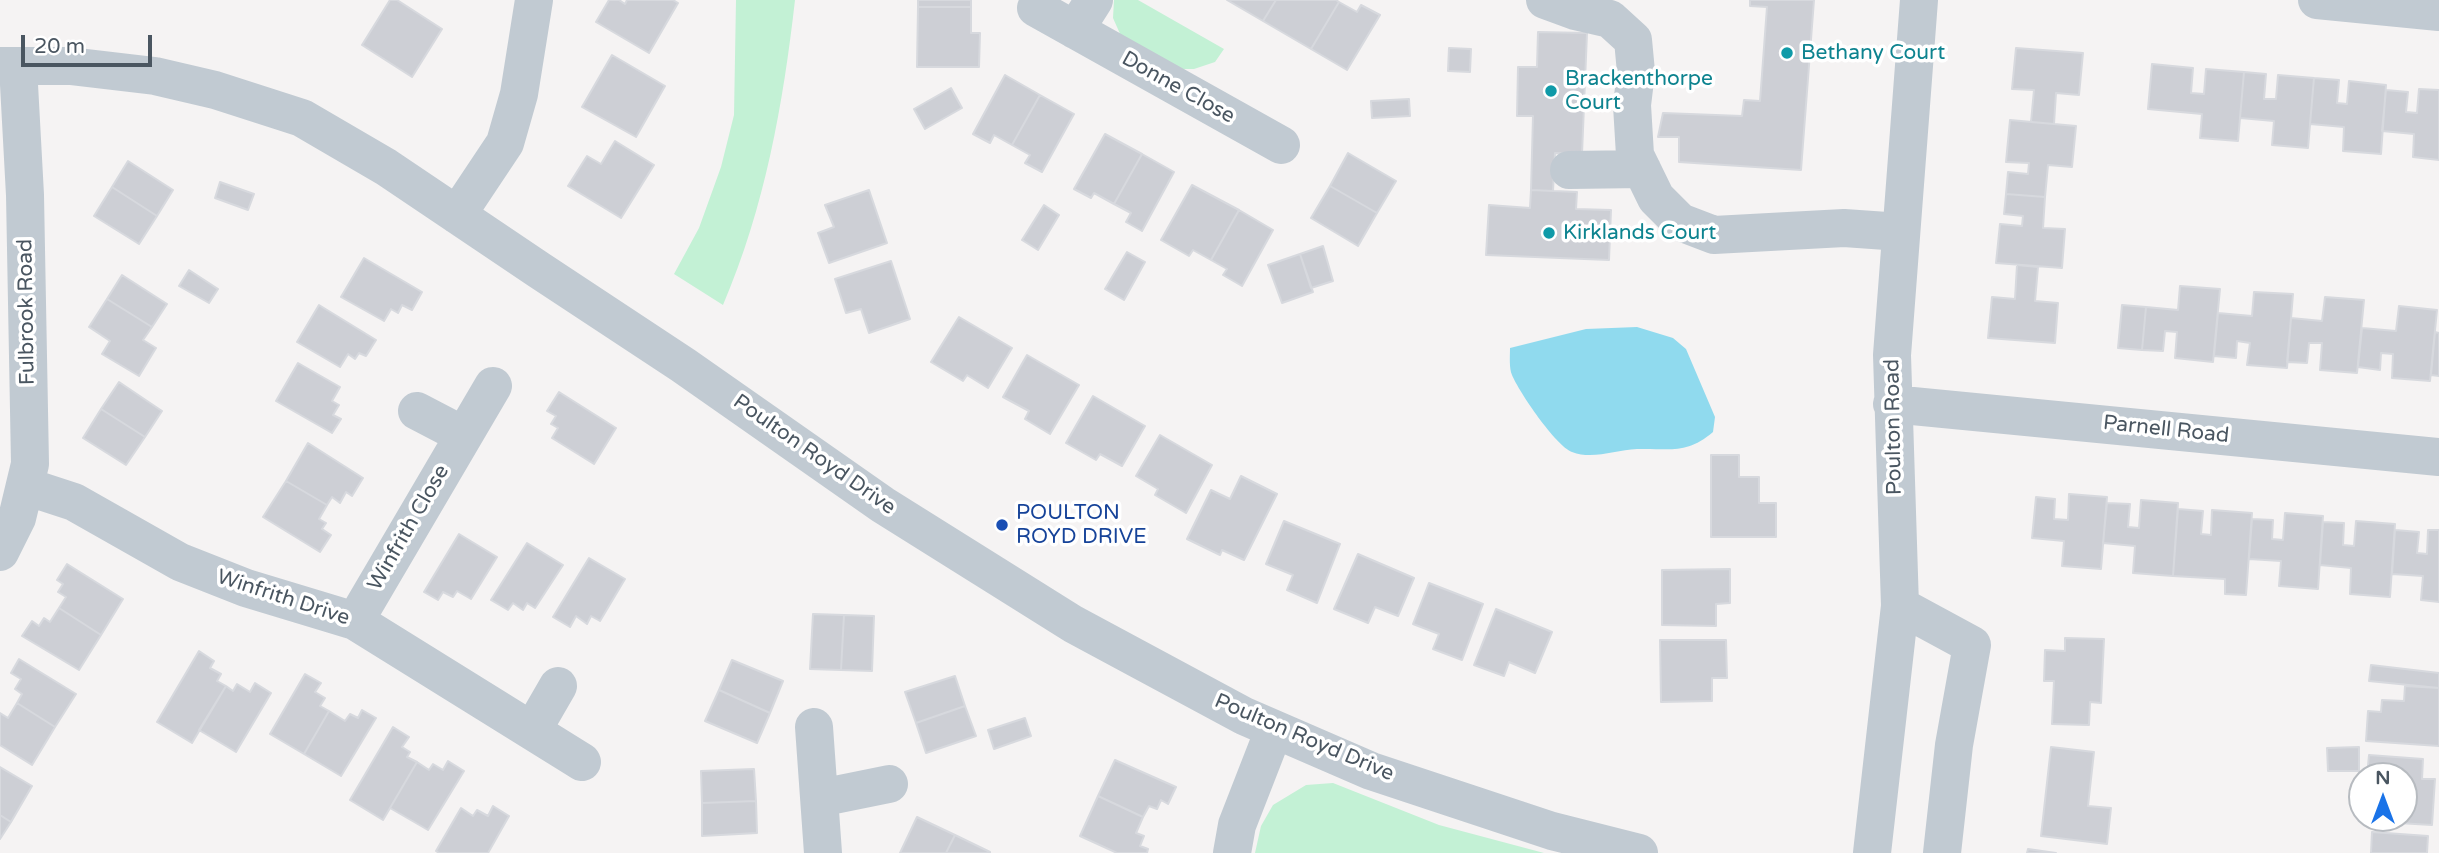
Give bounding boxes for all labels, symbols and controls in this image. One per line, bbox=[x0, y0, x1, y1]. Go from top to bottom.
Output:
scale bar bbox=[24, 21, 156, 65]
text: 20 m bbox=[34, 34, 85, 59]
place label: Bethany Court bbox=[1801, 40, 1945, 66]
marker: Bethany Court bbox=[1779, 45, 1795, 61]
street label: Donne Close bbox=[1117, 47, 1239, 129]
place label: Brackenthorpe Court bbox=[1565, 66, 1713, 116]
marker: Brackenthorpe Court bbox=[1543, 83, 1559, 99]
place label: Kirklands Court bbox=[1563, 220, 1716, 246]
marker: Kirklands Court bbox=[1541, 225, 1557, 241]
street label: Fulbrook Road bbox=[13, 239, 41, 385]
street label: Poulton Road bbox=[1880, 359, 1908, 495]
street label: Poulton Royd Drive bbox=[728, 389, 900, 521]
street label: Parnell Road bbox=[2102, 411, 2230, 449]
street label: Winfrith Close bbox=[363, 461, 455, 595]
place label: POULTON ROYD DRIVE bbox=[1016, 500, 1147, 550]
marker: POULTON ROYD DRIVE bbox=[994, 517, 1010, 533]
street label: Winfrith Drive bbox=[213, 565, 353, 631]
street label: Poulton Royd Drive bbox=[1210, 689, 1398, 787]
north arrow bbox=[2348, 762, 2418, 832]
text: N bbox=[2375, 767, 2391, 789]

